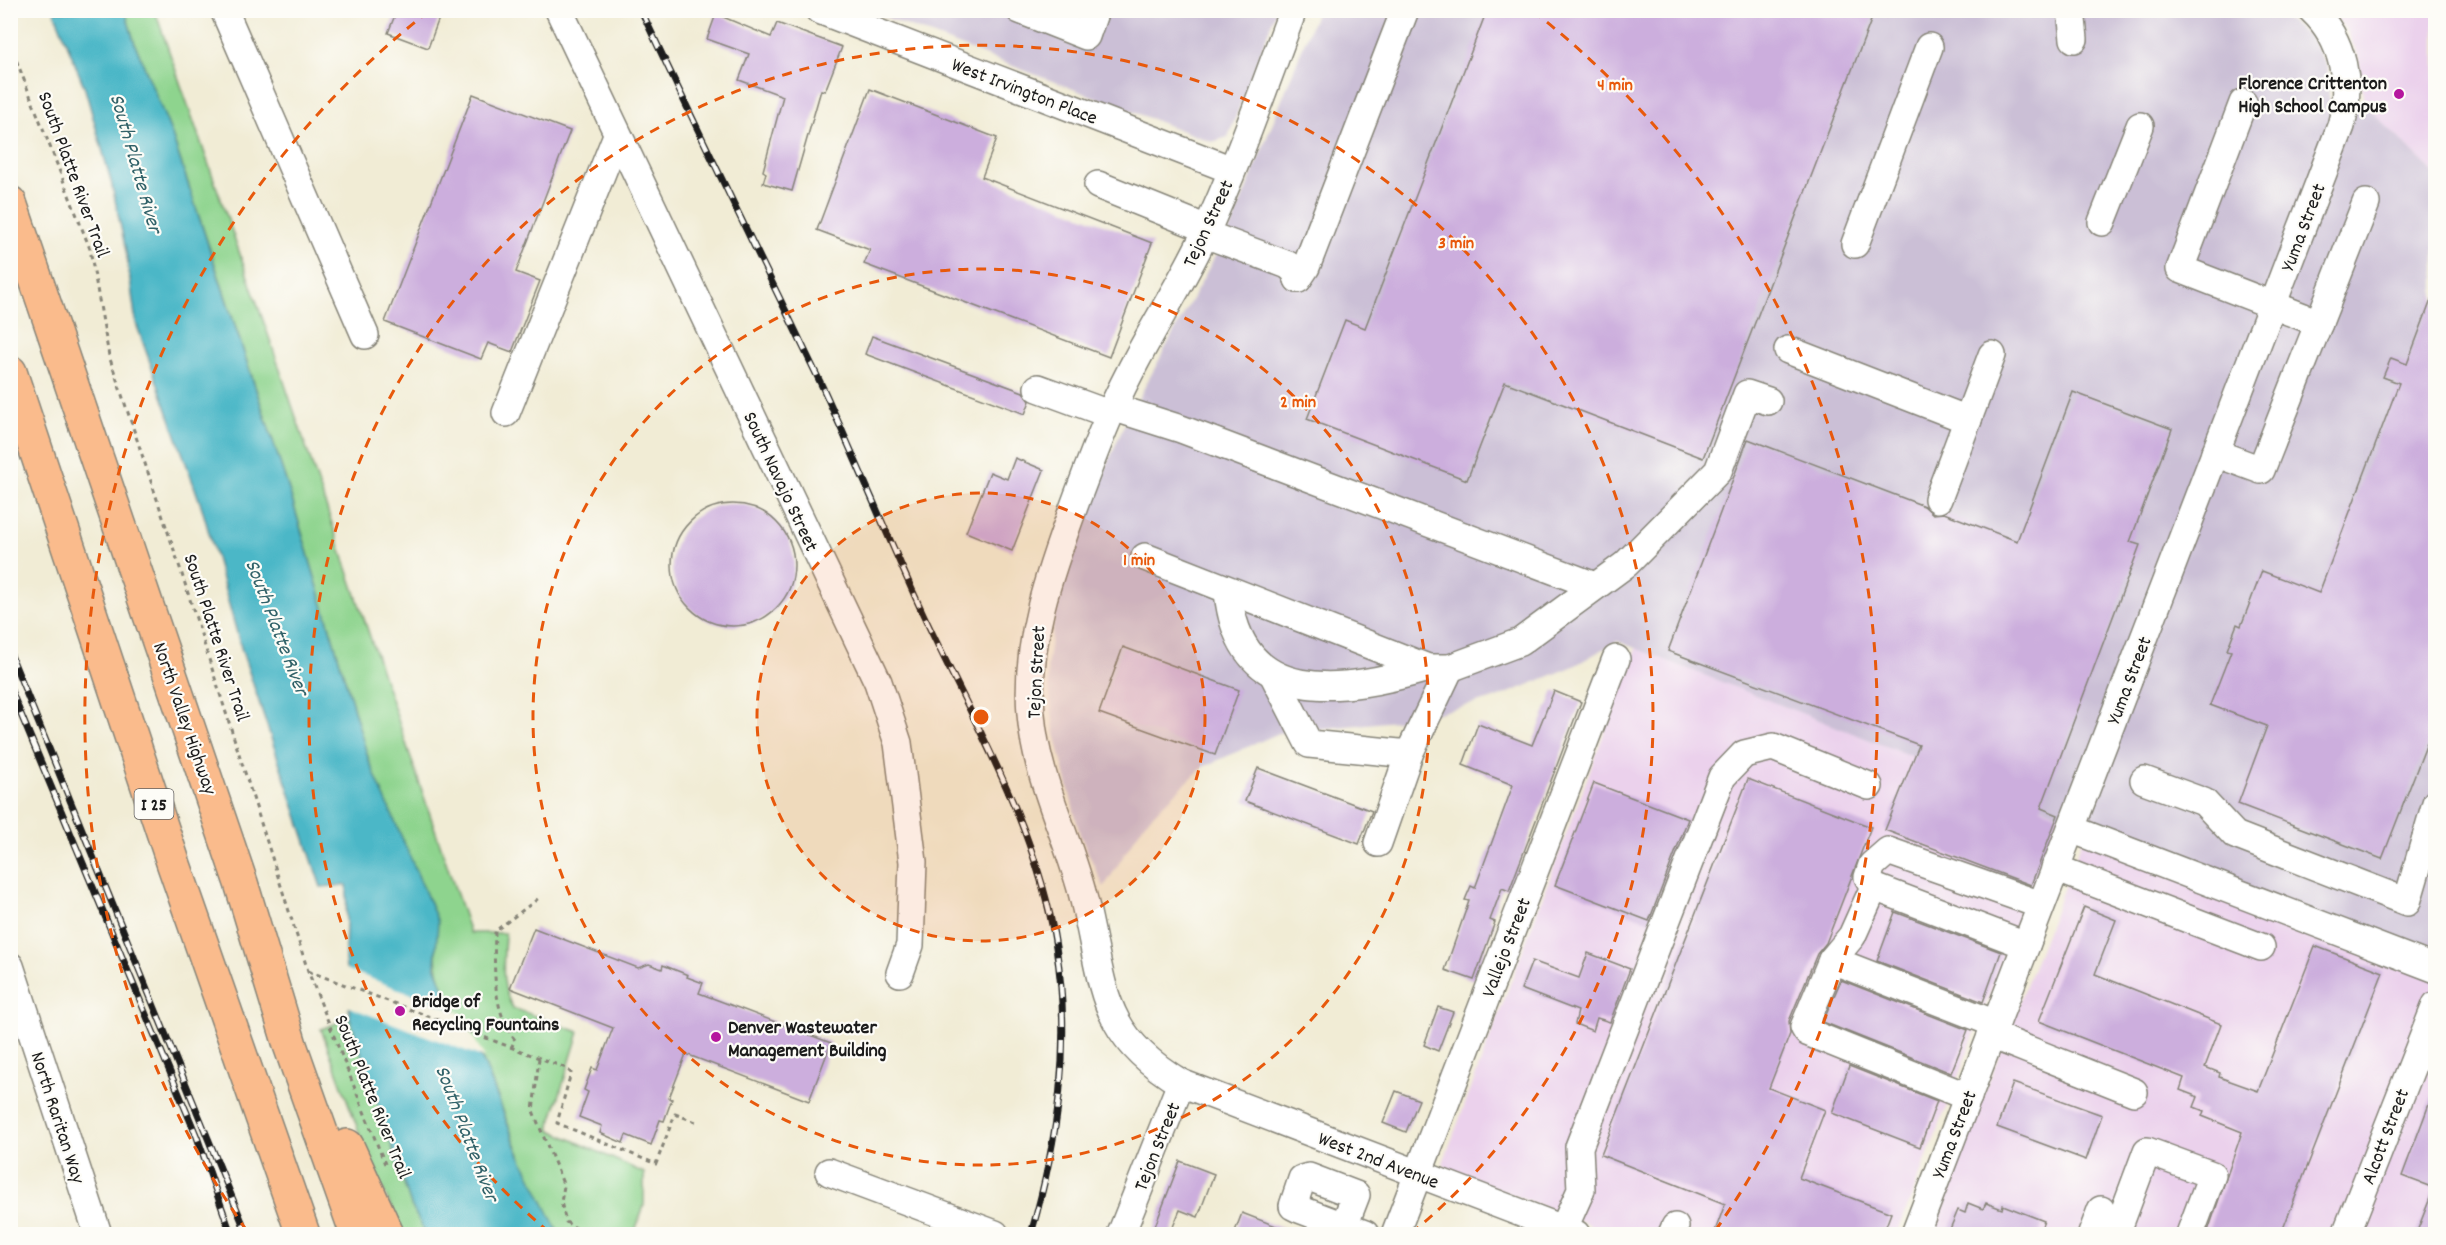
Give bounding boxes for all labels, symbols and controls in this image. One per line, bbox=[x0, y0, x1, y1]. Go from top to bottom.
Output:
street label: West Irvington Place bbox=[947, 52, 1101, 134]
place label: Florence Crittenton High School Campus bbox=[2238, 71, 2387, 122]
text: 4 min bbox=[1597, 74, 1633, 99]
marker: Florence Crittenton High School Campus bbox=[2392, 87, 2406, 101]
street label: South Platte River Trail bbox=[29, 88, 115, 262]
water label: South Platte River bbox=[100, 91, 169, 239]
street label: Tejon Street bbox=[1177, 176, 1242, 272]
street label: Yuma Street bbox=[2275, 180, 2334, 276]
text: 3 min bbox=[1438, 232, 1474, 257]
text: 2 min bbox=[1280, 391, 1316, 416]
street label: South Navajo Street bbox=[735, 408, 824, 557]
text: 1 min bbox=[1123, 549, 1155, 574]
street label: South Platte River Trail bbox=[175, 551, 256, 725]
water label: South Platte River bbox=[235, 556, 316, 703]
street label: Tejon Street bbox=[1022, 625, 1054, 720]
street label: Yuma Street bbox=[2101, 633, 2160, 729]
street label: North Valley Highway bbox=[144, 639, 223, 800]
centre of rings bbox=[971, 707, 991, 727]
road number: I 25 bbox=[134, 789, 174, 819]
street label: Vallejo Street bbox=[1476, 894, 1540, 1002]
place label: Bridge of Recycling Fountains bbox=[412, 989, 559, 1040]
marker: Bridge of Recycling Fountains bbox=[393, 1004, 407, 1018]
street label: South Platte River Trail bbox=[326, 1011, 417, 1184]
place label: Denver Wastewater Management Building bbox=[728, 1015, 887, 1066]
marker: Denver Wastewater Management Building bbox=[709, 1030, 723, 1044]
street label: North Raritan Way bbox=[22, 1048, 91, 1188]
water label: South Platte River bbox=[425, 1062, 506, 1209]
street label: Alcott Street bbox=[2356, 1085, 2418, 1189]
street label: Yuma Street bbox=[1926, 1087, 1985, 1183]
street label: Tejon Street bbox=[1128, 1099, 1189, 1196]
street label: West 2nd Avenue bbox=[1313, 1126, 1443, 1198]

